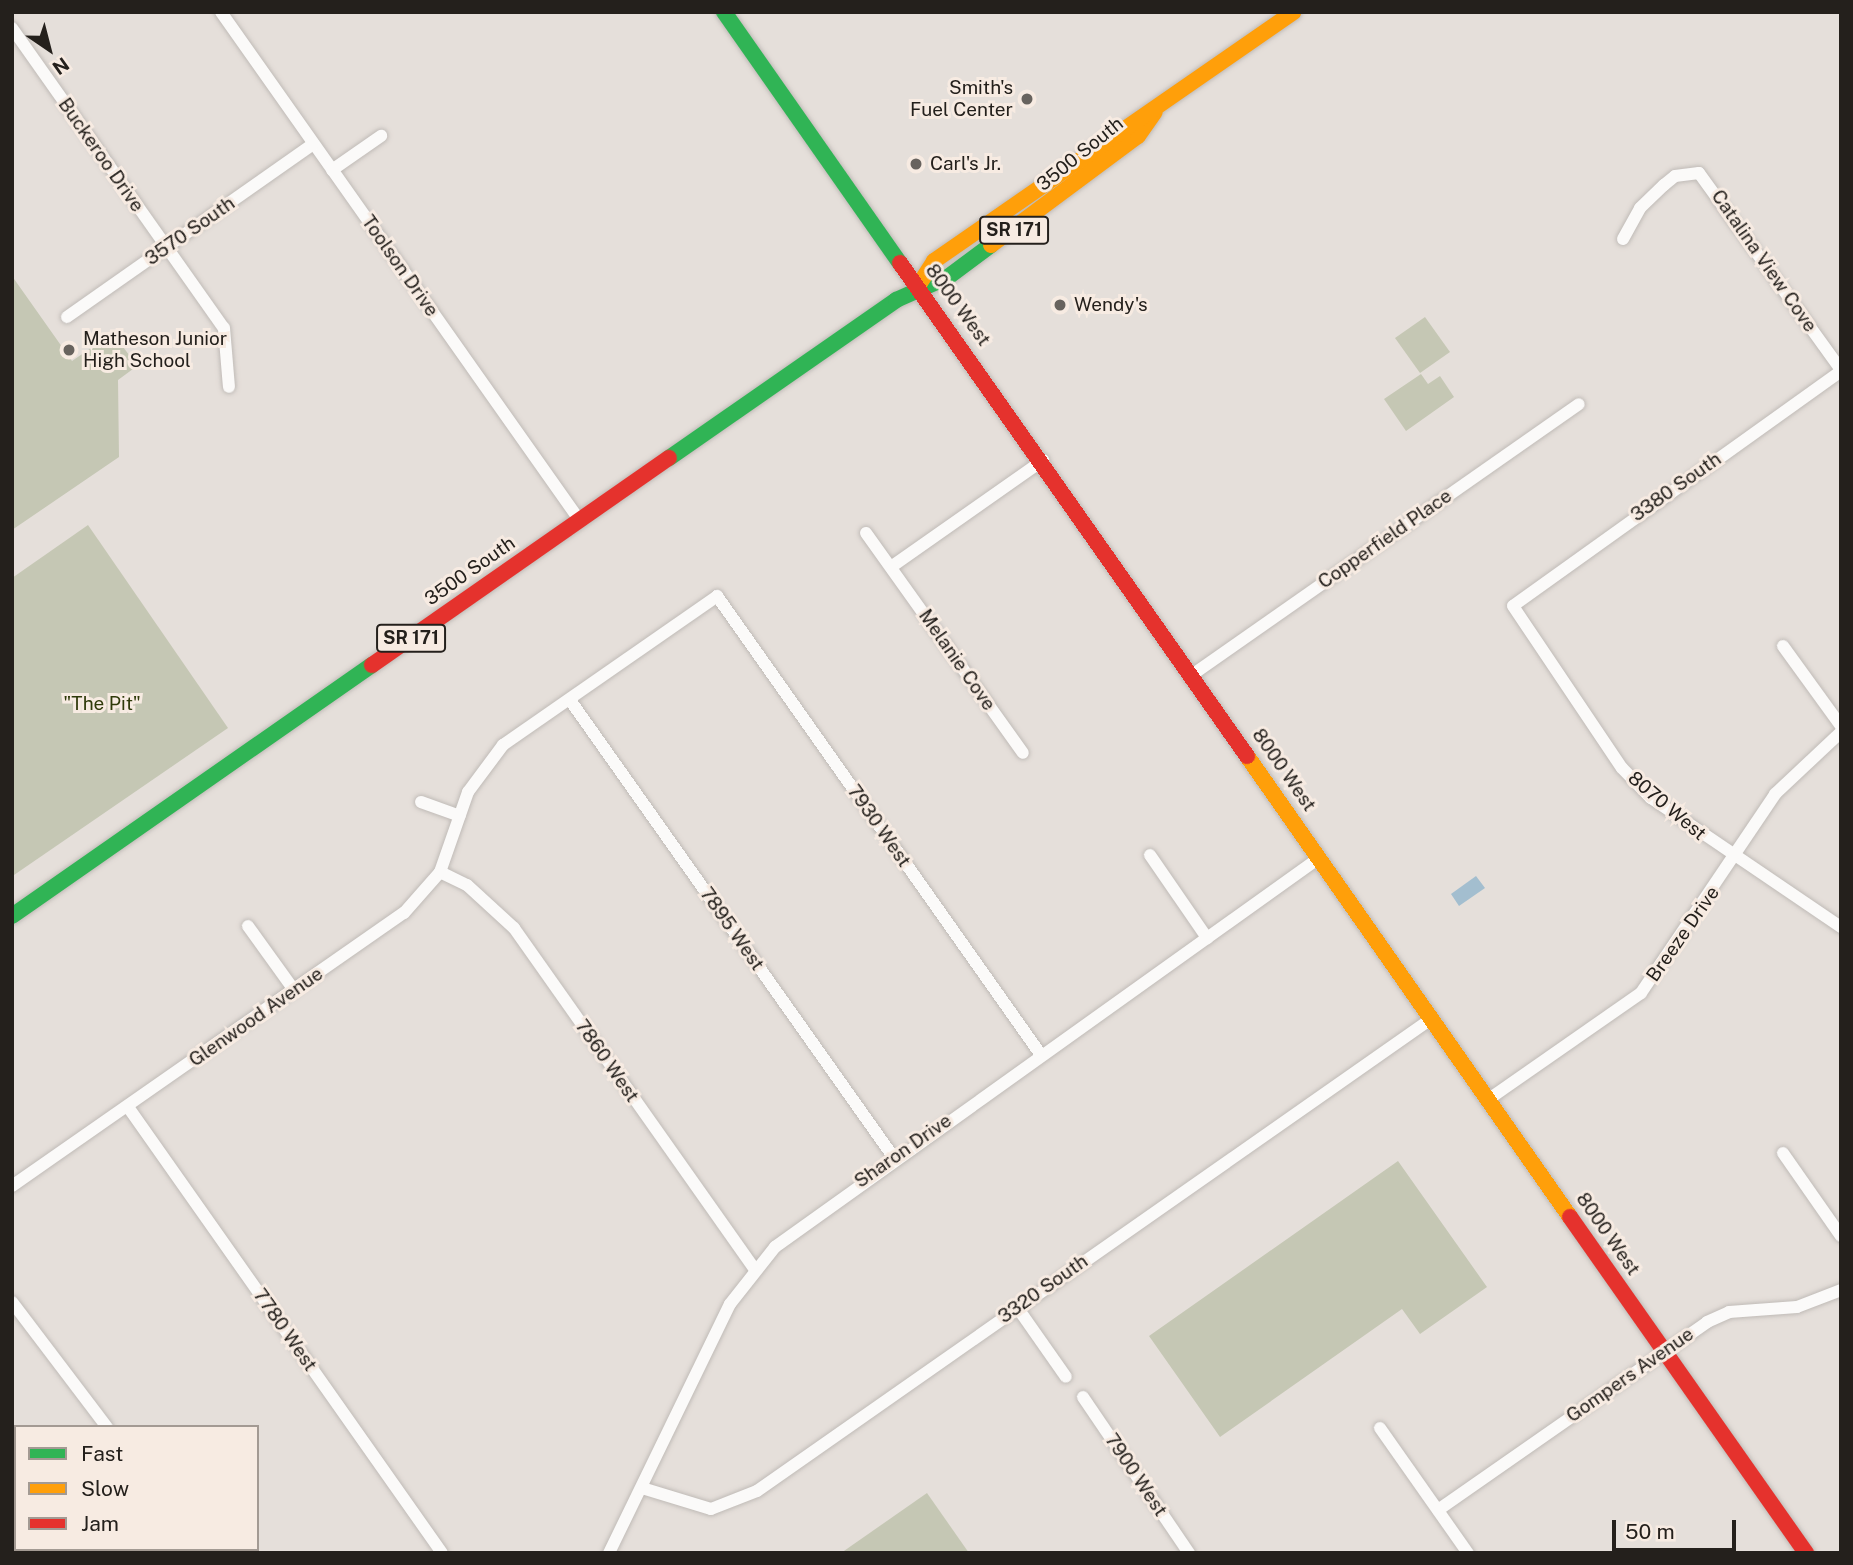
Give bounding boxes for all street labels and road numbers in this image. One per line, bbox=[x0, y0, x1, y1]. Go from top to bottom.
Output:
street label: Buckeroo Drive bbox=[53, 94, 149, 216]
street label: 3500 South bbox=[1032, 112, 1128, 196]
street label: Catalina View Cove bbox=[1706, 185, 1822, 337]
street label: 3570 South bbox=[141, 192, 239, 270]
street label: Toolson Drive bbox=[357, 211, 443, 321]
road number: SR 171 bbox=[979, 215, 1049, 244]
street label: 8000 West bbox=[921, 259, 995, 351]
street label: 3380 South bbox=[1626, 448, 1726, 526]
street label: Copperfield Place bbox=[1314, 484, 1456, 594]
street label: 3500 South bbox=[421, 532, 519, 610]
street label: Melanie Cove bbox=[914, 605, 1000, 715]
road number: SR 171 bbox=[376, 624, 446, 652]
street label: 8000 West bbox=[1247, 724, 1321, 816]
street label: 8070 West bbox=[1623, 767, 1711, 845]
street label: 7930 West bbox=[842, 780, 916, 872]
street label: Breeze Drive bbox=[1642, 882, 1724, 986]
street label: 7895 West bbox=[695, 883, 769, 975]
street label: Glenwood Avenue bbox=[185, 962, 327, 1072]
street label: 7860 West bbox=[570, 1015, 644, 1107]
street label: Sharon Drive bbox=[850, 1109, 956, 1193]
street label: 8000 West bbox=[1571, 1188, 1645, 1280]
street label: 3320 South bbox=[994, 1250, 1092, 1328]
street label: 7780 West bbox=[248, 1284, 322, 1376]
street label: Gompers Avenue bbox=[1562, 1323, 1698, 1427]
street label: 7900 West bbox=[1100, 1429, 1172, 1521]

